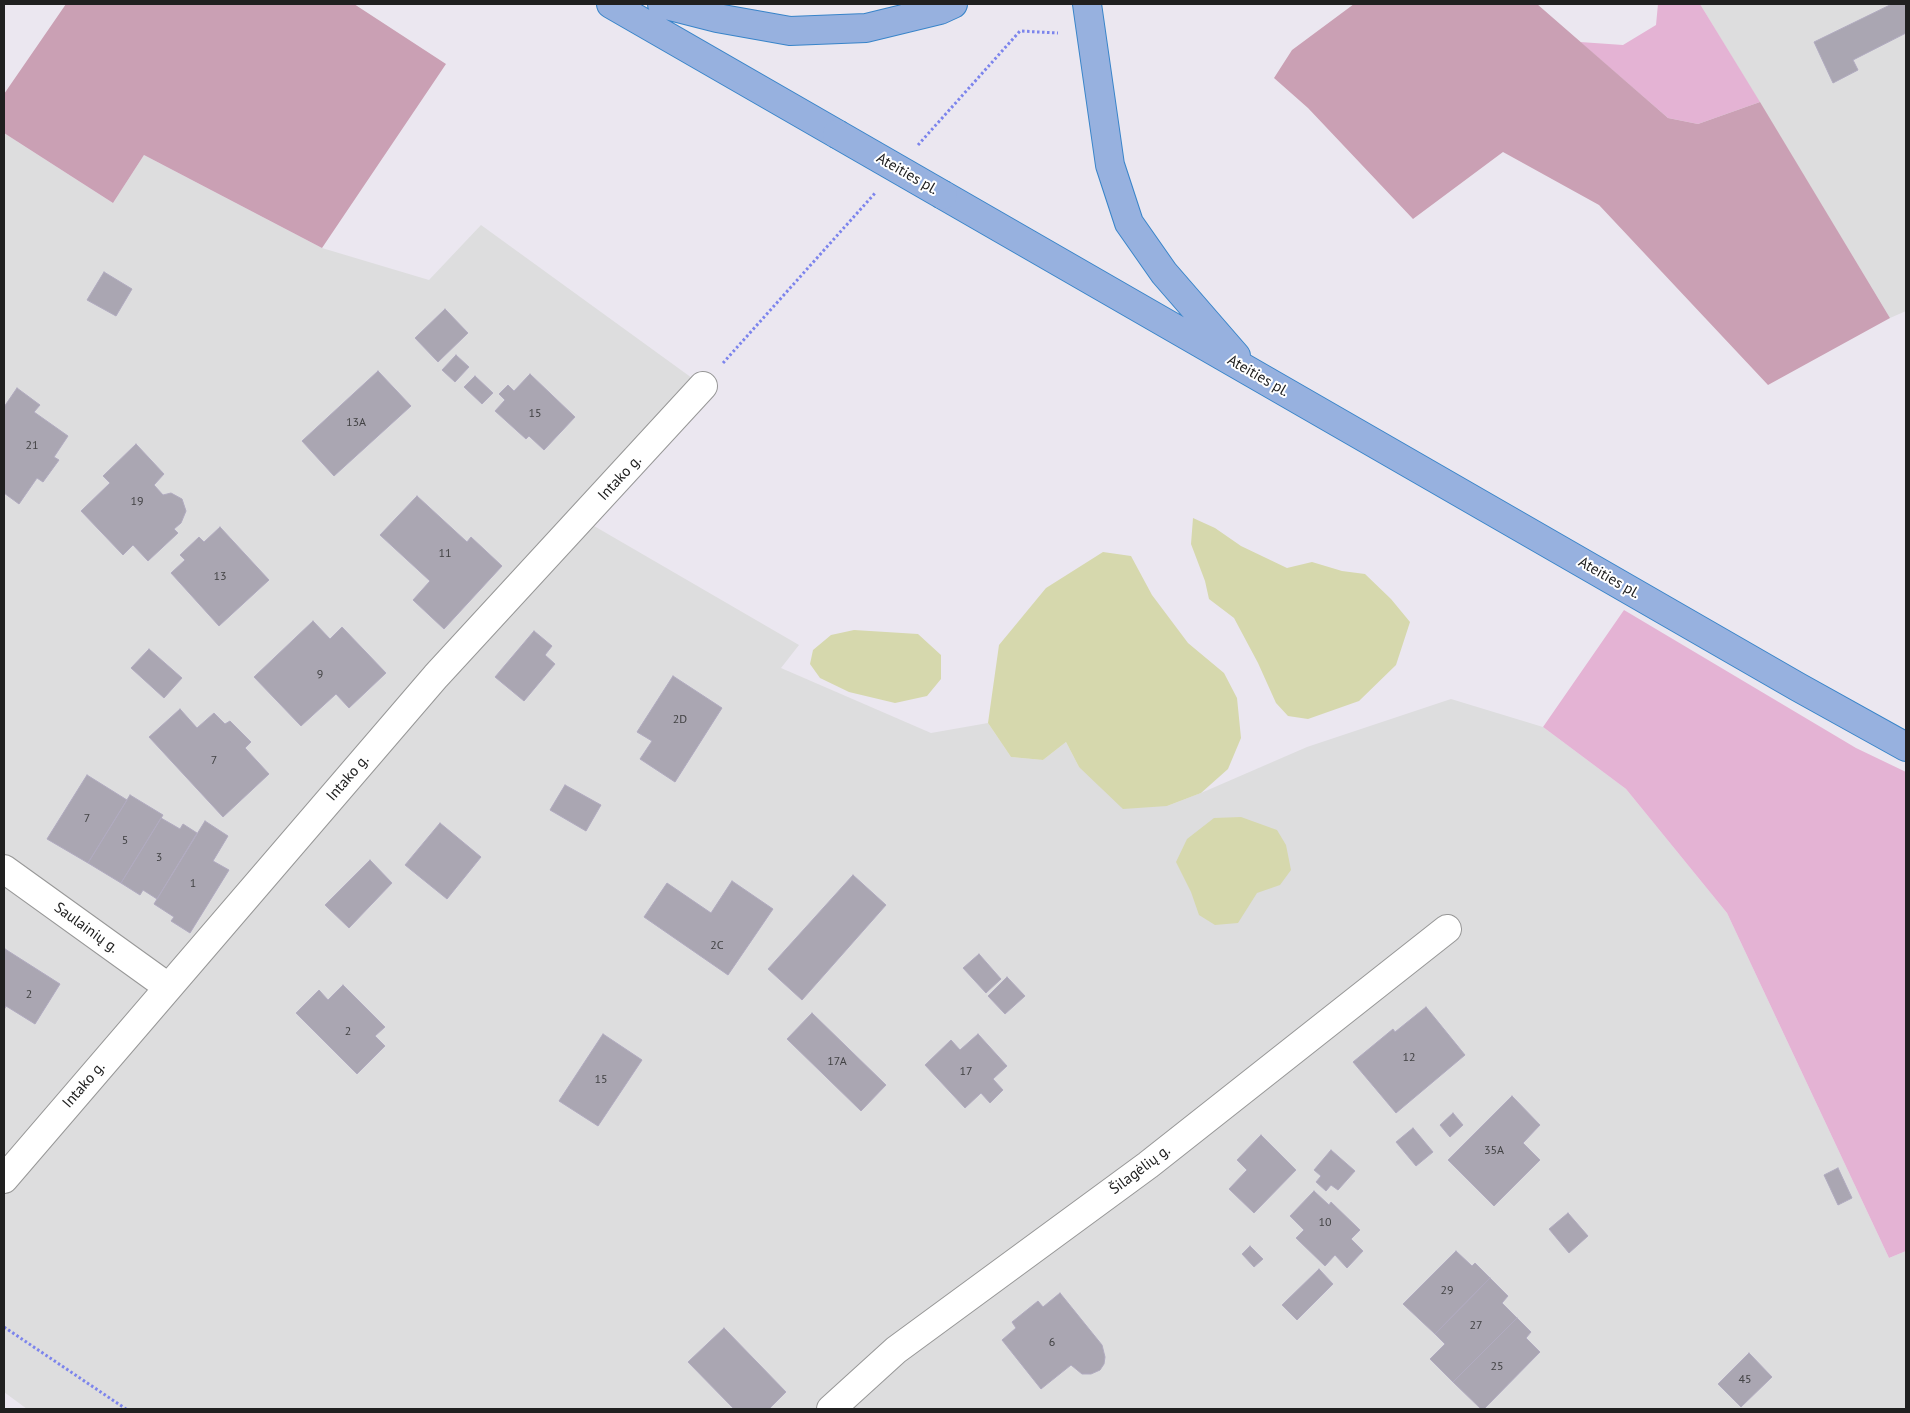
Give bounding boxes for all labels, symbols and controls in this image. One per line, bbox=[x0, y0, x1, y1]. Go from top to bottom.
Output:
street label: Ateities pl. bbox=[873, 149, 941, 199]
street label: Ateities pl. bbox=[1224, 351, 1292, 401]
house number: 15 bbox=[528, 407, 542, 421]
house number: 13A bbox=[346, 416, 366, 430]
house number: 21 bbox=[25, 439, 39, 453]
street label: Intako g. bbox=[595, 452, 645, 504]
house number: 19 bbox=[130, 495, 144, 509]
house number: 11 bbox=[438, 547, 452, 561]
street label: Ateities pl. bbox=[1575, 553, 1643, 603]
house number: 13 bbox=[213, 570, 227, 584]
house number: 9 bbox=[317, 668, 323, 682]
house number: 2D bbox=[673, 713, 687, 727]
street label: Intako g. bbox=[323, 751, 373, 805]
house number: 7 bbox=[211, 754, 217, 768]
house number: 7 bbox=[84, 812, 90, 826]
house number: 5 bbox=[122, 834, 128, 848]
house number: 3 bbox=[156, 851, 162, 865]
house number: 1 bbox=[190, 877, 196, 891]
street label: Saulainių g. bbox=[50, 899, 122, 957]
house number: 2C bbox=[710, 939, 724, 953]
house number: 2 bbox=[26, 988, 32, 1002]
house number: 2 bbox=[345, 1025, 351, 1039]
house number: 12 bbox=[1402, 1051, 1416, 1065]
house number: 17A bbox=[827, 1055, 847, 1069]
street label: Intako g. bbox=[59, 1058, 109, 1112]
house number: 17 bbox=[959, 1065, 973, 1079]
house number: 15 bbox=[594, 1073, 608, 1087]
street label: Šilagėlių g. bbox=[1106, 1141, 1174, 1199]
house number: 35A bbox=[1484, 1144, 1504, 1158]
house number: 10 bbox=[1318, 1216, 1332, 1230]
house number: 29 bbox=[1440, 1284, 1454, 1298]
house number: 27 bbox=[1469, 1319, 1483, 1333]
house number: 6 bbox=[1049, 1336, 1055, 1350]
house number: 25 bbox=[1490, 1360, 1504, 1374]
house number: 45 bbox=[1738, 1373, 1752, 1387]

